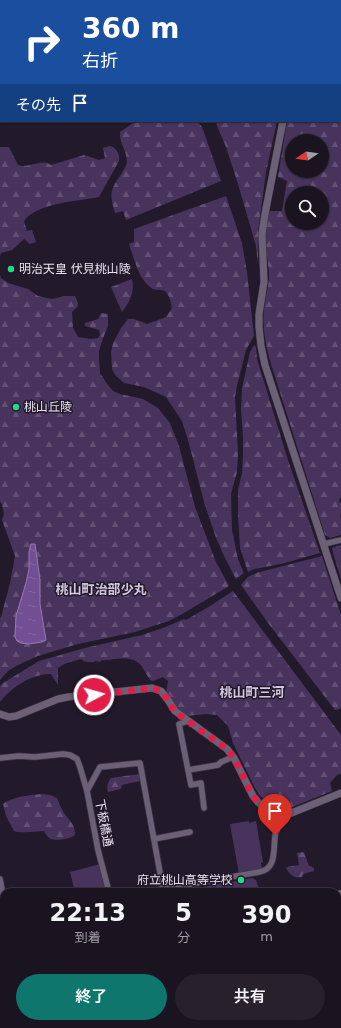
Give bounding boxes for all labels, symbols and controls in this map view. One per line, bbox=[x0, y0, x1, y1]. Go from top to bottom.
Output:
text: 360 m bbox=[82, 12, 179, 45]
icon: right bbox=[16, 16, 68, 68]
text: 右折 bbox=[82, 50, 118, 71]
icon: arrive bbox=[69, 92, 91, 114]
text: その先 bbox=[16, 96, 61, 114]
north arrow bbox=[285, 134, 329, 178]
map controls bbox=[285, 134, 329, 230]
button: search bbox=[285, 186, 329, 230]
place label: 明治天皇 伏見桃山陵 bbox=[19, 262, 131, 276]
marker: 明治天皇 伏見桃山陵 bbox=[6, 264, 16, 274]
place label: 桃山丘陵 bbox=[24, 400, 72, 414]
marker: 桃山丘陵 bbox=[11, 402, 21, 412]
district label: 桃山町治部少丸 bbox=[55, 582, 147, 597]
position arrow bbox=[73, 674, 115, 716]
district label: 桃山町三河 bbox=[219, 685, 285, 700]
pin bbox=[258, 794, 292, 835]
street label: 下板橋通 bbox=[93, 798, 115, 848]
icon: arrive bbox=[264, 800, 286, 822]
place label: 府立桃山高等学校 bbox=[137, 873, 233, 887]
marker: 府立桃山高等学校 bbox=[236, 875, 246, 885]
text: 22:13 bbox=[49, 899, 126, 927]
text: 5 bbox=[175, 899, 192, 927]
text: 390 bbox=[241, 901, 292, 929]
text: m bbox=[260, 929, 273, 944]
text: 到着 bbox=[75, 930, 101, 945]
text: 分 bbox=[177, 930, 190, 945]
button: 終了 bbox=[16, 974, 167, 1020]
button: 共有 bbox=[175, 974, 325, 1020]

